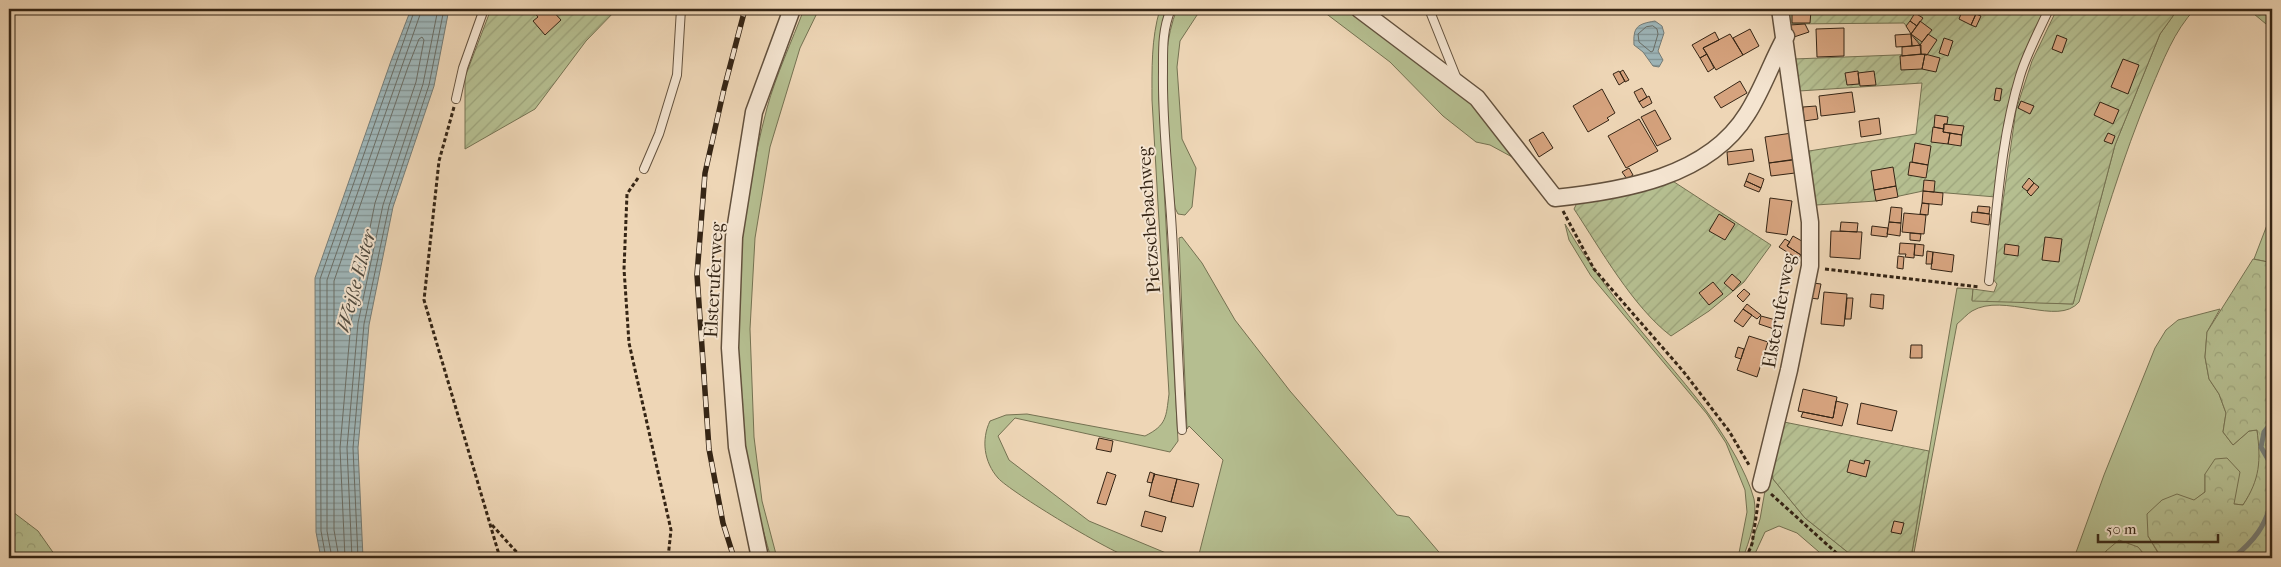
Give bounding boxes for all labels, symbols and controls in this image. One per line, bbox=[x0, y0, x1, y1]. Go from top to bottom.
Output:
street label: Pietzschebachweg bbox=[1133, 145, 1165, 294]
street label: Elsteruferweg bbox=[700, 221, 728, 338]
water label: Weiße Elster bbox=[331, 225, 381, 335]
street label: Elsteruferweg bbox=[1758, 251, 1800, 370]
scale bar bbox=[2098, 512, 2218, 544]
text: 50 m bbox=[2106, 520, 2137, 538]

